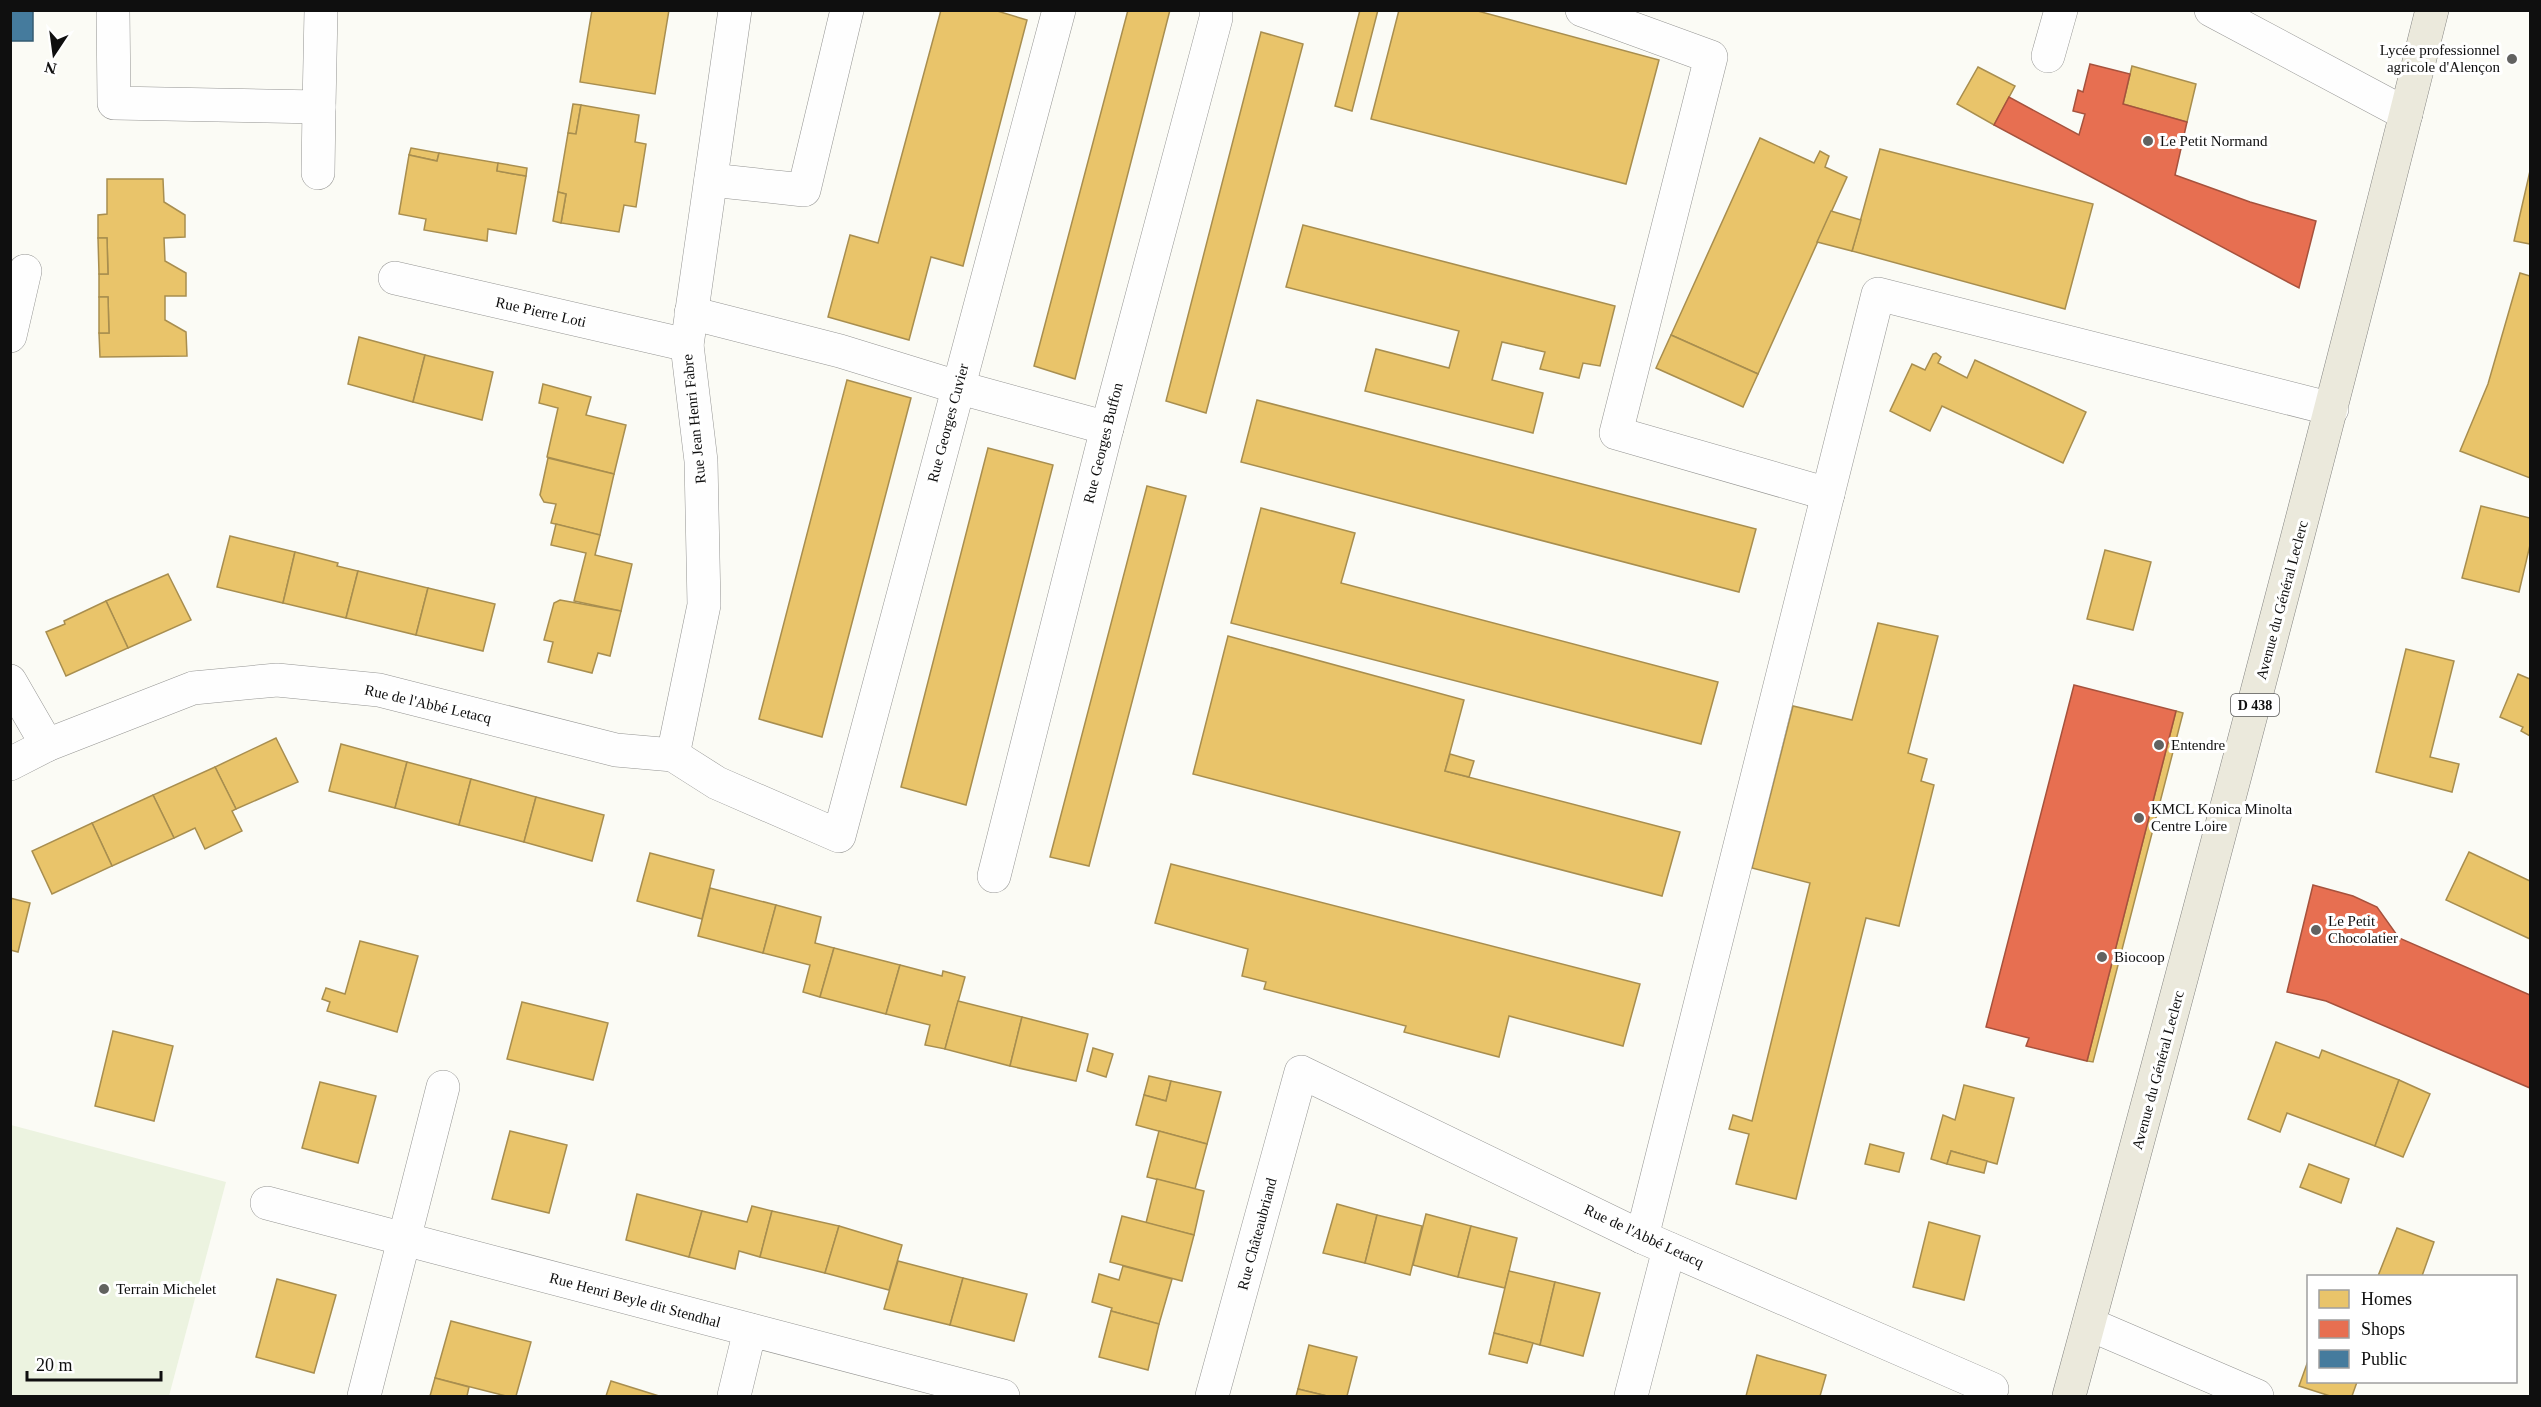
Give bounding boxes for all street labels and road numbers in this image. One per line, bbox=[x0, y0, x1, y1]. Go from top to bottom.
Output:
street label: Rue Pierre Loti bbox=[494, 294, 588, 330]
street label: Rue Jean Henri Fabre bbox=[679, 353, 709, 485]
street label: Rue Georges Cuvier bbox=[924, 362, 972, 484]
street label: Rue Georges Buffon bbox=[1080, 381, 1126, 505]
street label: Avenue du Général Leclerc bbox=[2253, 518, 2311, 681]
street label: Rue de l'Abbé Letacq bbox=[363, 682, 493, 726]
road number: D 438 bbox=[2231, 694, 2279, 716]
street label: Avenue du Général Leclerc bbox=[2129, 988, 2187, 1151]
street label: Rue Châteaubriand bbox=[1234, 1176, 1280, 1292]
street label: Rue de l'Abbé Letacq bbox=[1582, 1201, 1707, 1271]
street label: Rue Henri Beyle dit Stendhal bbox=[548, 1269, 722, 1331]

